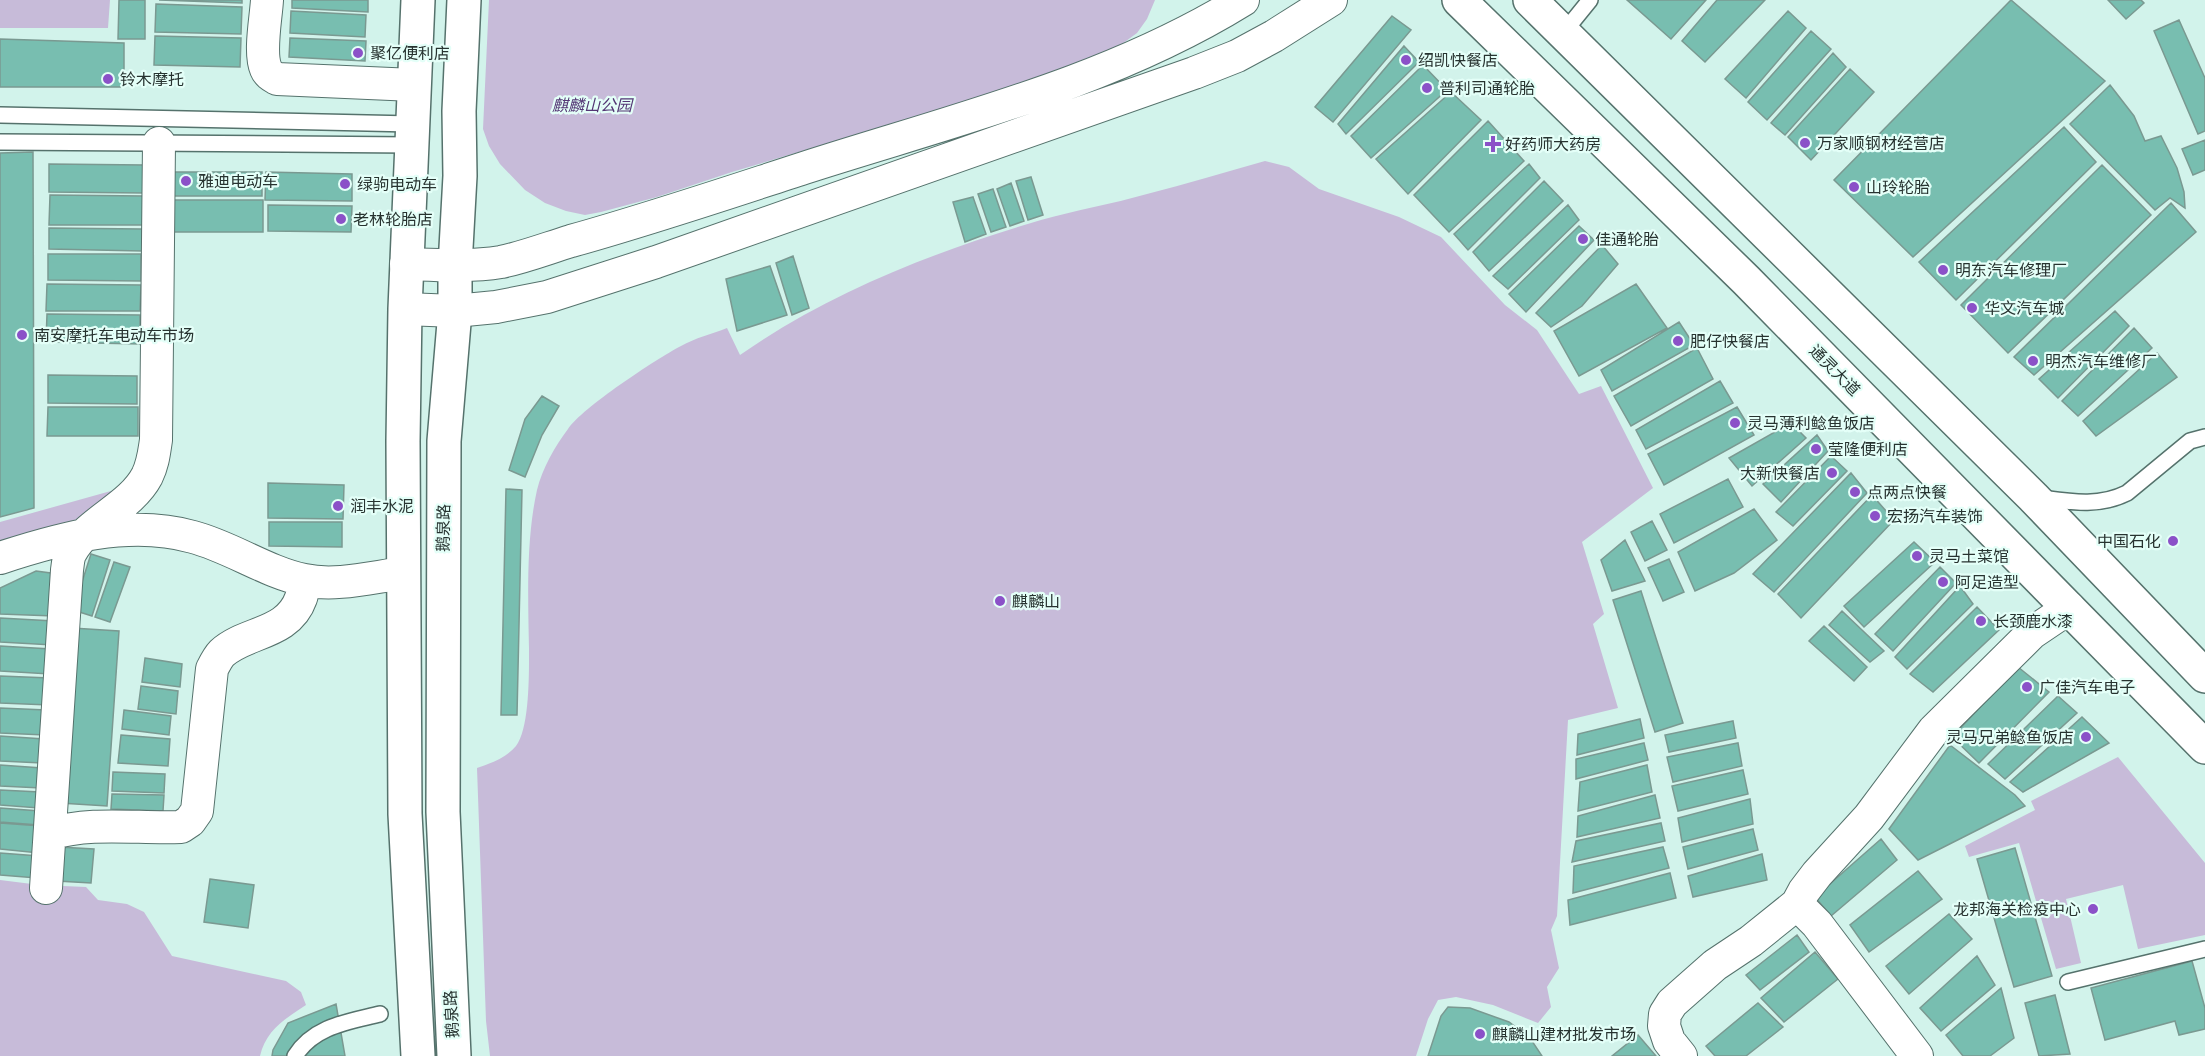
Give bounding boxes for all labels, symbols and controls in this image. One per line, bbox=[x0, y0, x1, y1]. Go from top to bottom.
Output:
place label: 聚亿便利店 bbox=[370, 42, 450, 63]
marker: 聚亿便利店 bbox=[351, 46, 365, 60]
place label: 绍凯快餐店 bbox=[1418, 49, 1498, 70]
marker: 绍凯快餐店 bbox=[1399, 53, 1413, 67]
place label: 铃木摩托 bbox=[120, 68, 184, 89]
marker: 铃木摩托 bbox=[101, 72, 115, 86]
place label: 普利司通轮胎 bbox=[1439, 77, 1535, 98]
marker: 普利司通轮胎 bbox=[1420, 81, 1434, 95]
park label: 麒麟山公园 bbox=[552, 94, 634, 115]
place label: 万家顺钢材经营店 bbox=[1817, 132, 1945, 153]
place label: 好药师大药房 bbox=[1505, 133, 1601, 154]
marker: 万家顺钢材经营店 bbox=[1798, 136, 1812, 150]
marker: 好药师大药房 bbox=[1486, 137, 1500, 151]
place label: 雅迪电动车 bbox=[198, 170, 278, 191]
place label: 绿驹电动车 bbox=[357, 173, 437, 194]
marker: 雅迪电动车 bbox=[179, 174, 193, 188]
place label: 山玲轮胎 bbox=[1866, 176, 1930, 197]
marker: 绿驹电动车 bbox=[338, 177, 352, 191]
marker: 山玲轮胎 bbox=[1847, 180, 1861, 194]
place label: 老林轮胎店 bbox=[353, 208, 433, 229]
marker: 老林轮胎店 bbox=[334, 212, 348, 226]
place label: 佳通轮胎 bbox=[1595, 228, 1659, 249]
marker: 佳通轮胎 bbox=[1576, 232, 1590, 246]
place label: 明东汽车修理厂 bbox=[1955, 259, 2067, 280]
marker: 明东汽车修理厂 bbox=[1936, 263, 1950, 277]
place label: 华文汽车城 bbox=[1984, 297, 2064, 318]
marker: 华文汽车城 bbox=[1965, 301, 1979, 315]
place label: 南安摩托车电动车市场 bbox=[34, 324, 194, 345]
marker: 南安摩托车电动车市场 bbox=[15, 328, 29, 342]
place label: 肥仔快餐店 bbox=[1690, 330, 1770, 351]
marker: 肥仔快餐店 bbox=[1671, 334, 1685, 348]
street label: 通灵大道 bbox=[1805, 340, 1865, 400]
place label: 明杰汽车维修厂 bbox=[2045, 350, 2157, 371]
marker: 明杰汽车维修厂 bbox=[2026, 354, 2040, 368]
place label: 灵马薄利鲶鱼饭店 bbox=[1747, 412, 1875, 433]
marker: 灵马薄利鲶鱼饭店 bbox=[1728, 416, 1742, 430]
place label: 莹隆便利店 bbox=[1828, 438, 1908, 459]
marker: 莹隆便利店 bbox=[1809, 442, 1823, 456]
place label: 大新快餐店 bbox=[1740, 462, 1820, 483]
marker: 大新快餐店 bbox=[1825, 466, 1839, 480]
place label: 点两点快餐 bbox=[1867, 481, 1947, 502]
marker: 点两点快餐 bbox=[1848, 485, 1862, 499]
place label: 润丰水泥 bbox=[350, 495, 414, 516]
marker: 润丰水泥 bbox=[331, 499, 345, 513]
street label: 鹅泉路 bbox=[432, 504, 453, 552]
place label: 宏扬汽车装饰 bbox=[1887, 505, 1983, 526]
marker: 宏扬汽车装饰 bbox=[1868, 509, 1882, 523]
place label: 中国石化 bbox=[2097, 530, 2161, 551]
marker: 中国石化 bbox=[2166, 534, 2180, 548]
place label: 灵马土菜馆 bbox=[1929, 545, 2009, 566]
marker: 灵马土菜馆 bbox=[1910, 549, 1924, 563]
place label: 阿足造型 bbox=[1955, 571, 2019, 592]
marker: 阿足造型 bbox=[1936, 575, 1950, 589]
place label: 麒麟山 bbox=[1012, 590, 1060, 611]
marker: 麒麟山 bbox=[993, 594, 1007, 608]
place label: 长颈鹿水漆 bbox=[1993, 610, 2073, 631]
marker: 长颈鹿水漆 bbox=[1974, 614, 1988, 628]
place label: 广佳汽车电子 bbox=[2039, 676, 2135, 697]
marker: 广佳汽车电子 bbox=[2020, 680, 2034, 694]
place label: 灵马兄弟鲶鱼饭店 bbox=[1946, 726, 2074, 747]
marker: 灵马兄弟鲶鱼饭店 bbox=[2079, 730, 2093, 744]
place label: 龙邦海关检疫中心 bbox=[1953, 898, 2081, 919]
marker: 龙邦海关检疫中心 bbox=[2086, 902, 2100, 916]
street label: 鹅泉路 bbox=[439, 990, 462, 1039]
place label: 麒麟山建材批发市场 bbox=[1492, 1023, 1636, 1044]
marker: 麒麟山建材批发市场 bbox=[1473, 1027, 1487, 1041]

